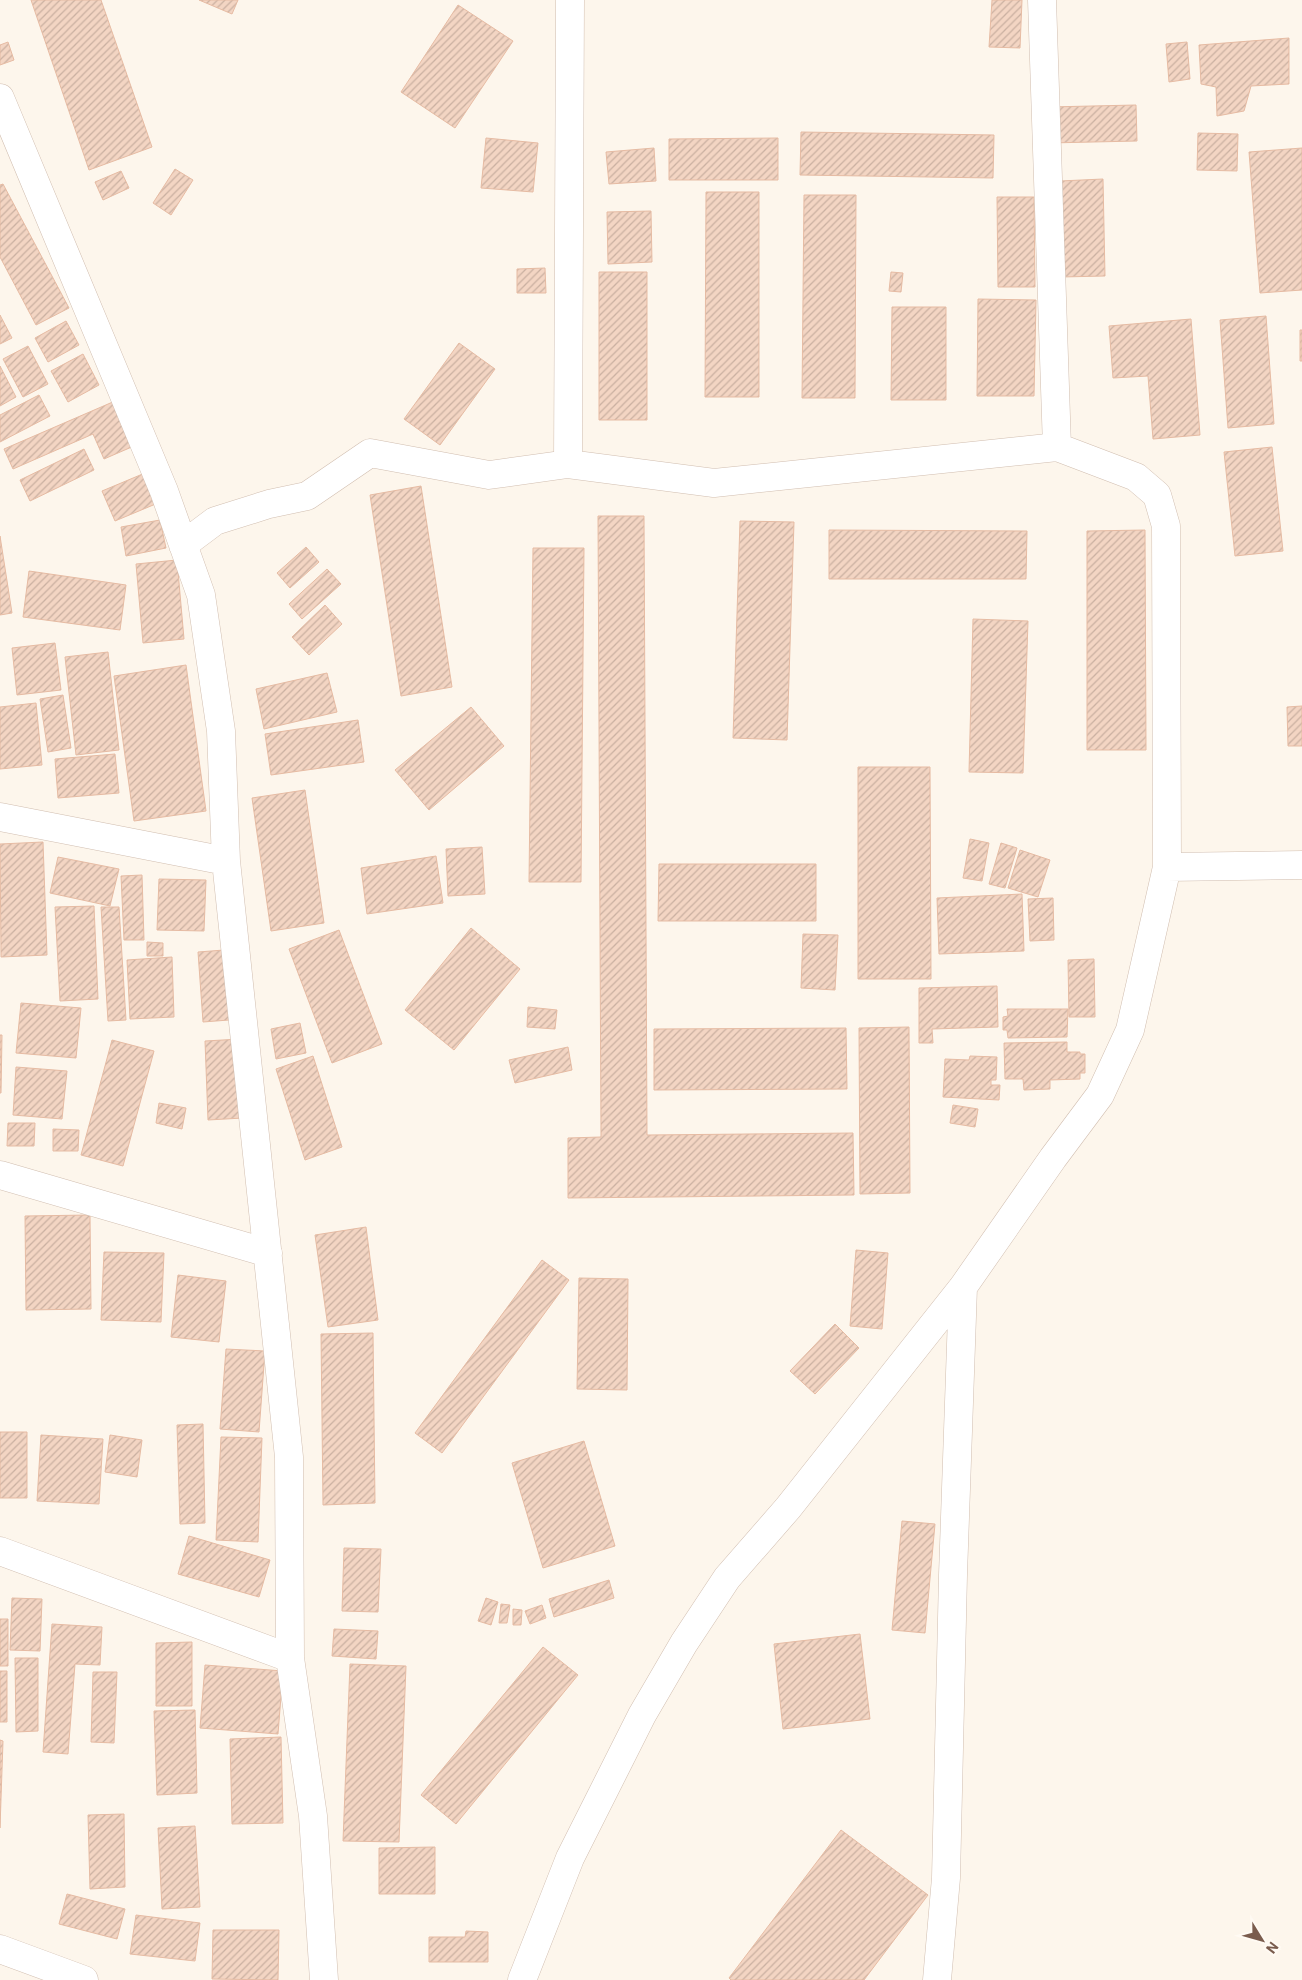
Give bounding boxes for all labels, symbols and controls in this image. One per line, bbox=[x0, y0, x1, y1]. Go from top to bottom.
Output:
north arrow bbox=[1237, 1915, 1287, 1965]
text: N bbox=[1263, 1939, 1282, 1957]

